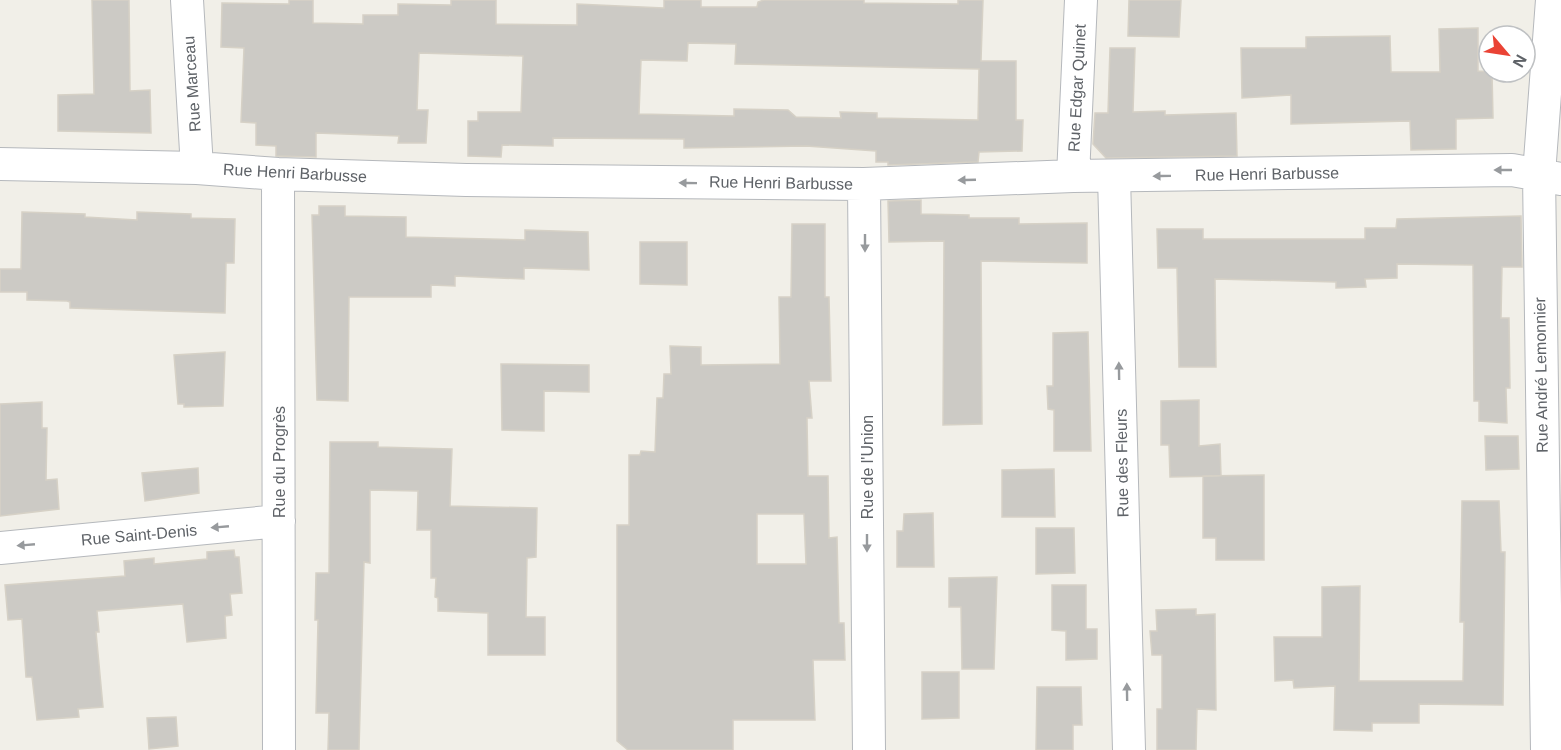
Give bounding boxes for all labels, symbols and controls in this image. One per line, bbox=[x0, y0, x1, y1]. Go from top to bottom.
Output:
street label: Rue Edgar Quinet bbox=[1065, 23, 1089, 152]
north arrow bbox=[1477, 24, 1537, 84]
street label: Rue Marceau bbox=[180, 36, 204, 132]
text: N bbox=[1509, 52, 1530, 70]
street label: Rue Henri Barbusse bbox=[223, 161, 367, 185]
street label: Rue Henri Barbusse bbox=[1195, 164, 1339, 184]
one-way arrow bbox=[1494, 165, 1513, 175]
one-way arrow bbox=[1152, 171, 1171, 181]
street label: Rue Henri Barbusse bbox=[709, 173, 853, 193]
one-way arrow bbox=[957, 175, 976, 185]
one-way arrow bbox=[678, 178, 697, 187]
one-way arrow bbox=[860, 233, 870, 252]
street label: Rue André Lemonnier bbox=[1531, 296, 1551, 453]
one-way arrow bbox=[1115, 361, 1124, 380]
street label: Rue du Progrès bbox=[271, 406, 288, 518]
street label: Rue des Fleurs bbox=[1113, 409, 1131, 517]
street label: Rue de l'Union bbox=[859, 415, 876, 519]
street label: Rue Saint-Denis bbox=[80, 521, 198, 549]
one-way arrow bbox=[211, 522, 230, 532]
one-way arrow bbox=[862, 533, 872, 552]
one-way arrow bbox=[17, 540, 36, 550]
one-way arrow bbox=[1122, 682, 1132, 701]

